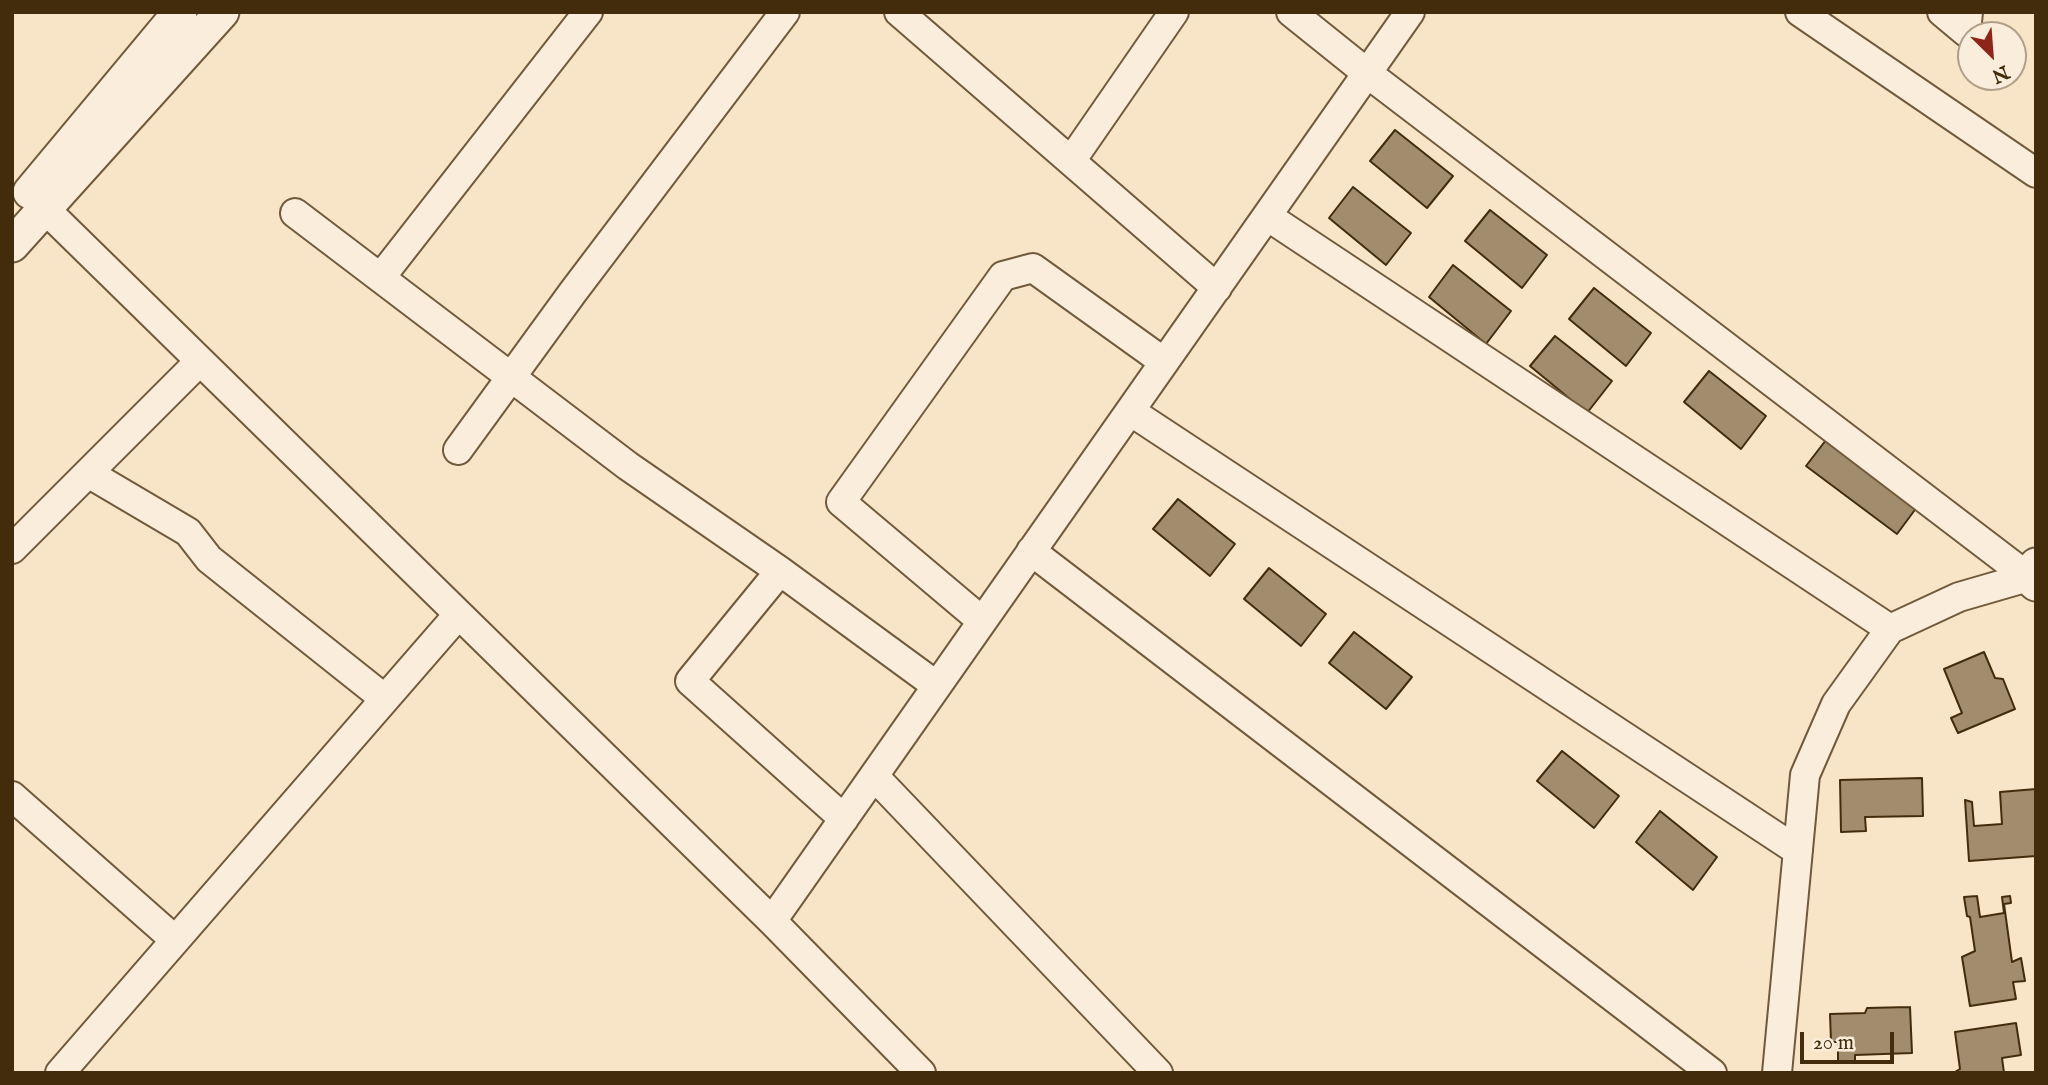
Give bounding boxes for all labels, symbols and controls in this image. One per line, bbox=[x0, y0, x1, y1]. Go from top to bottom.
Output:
north arrow bbox=[1957, 21, 2027, 91]
text: N bbox=[1988, 59, 2013, 88]
scale bar bbox=[1803, 1018, 1898, 1062]
text: 20 m bbox=[1813, 1030, 1854, 1057]

